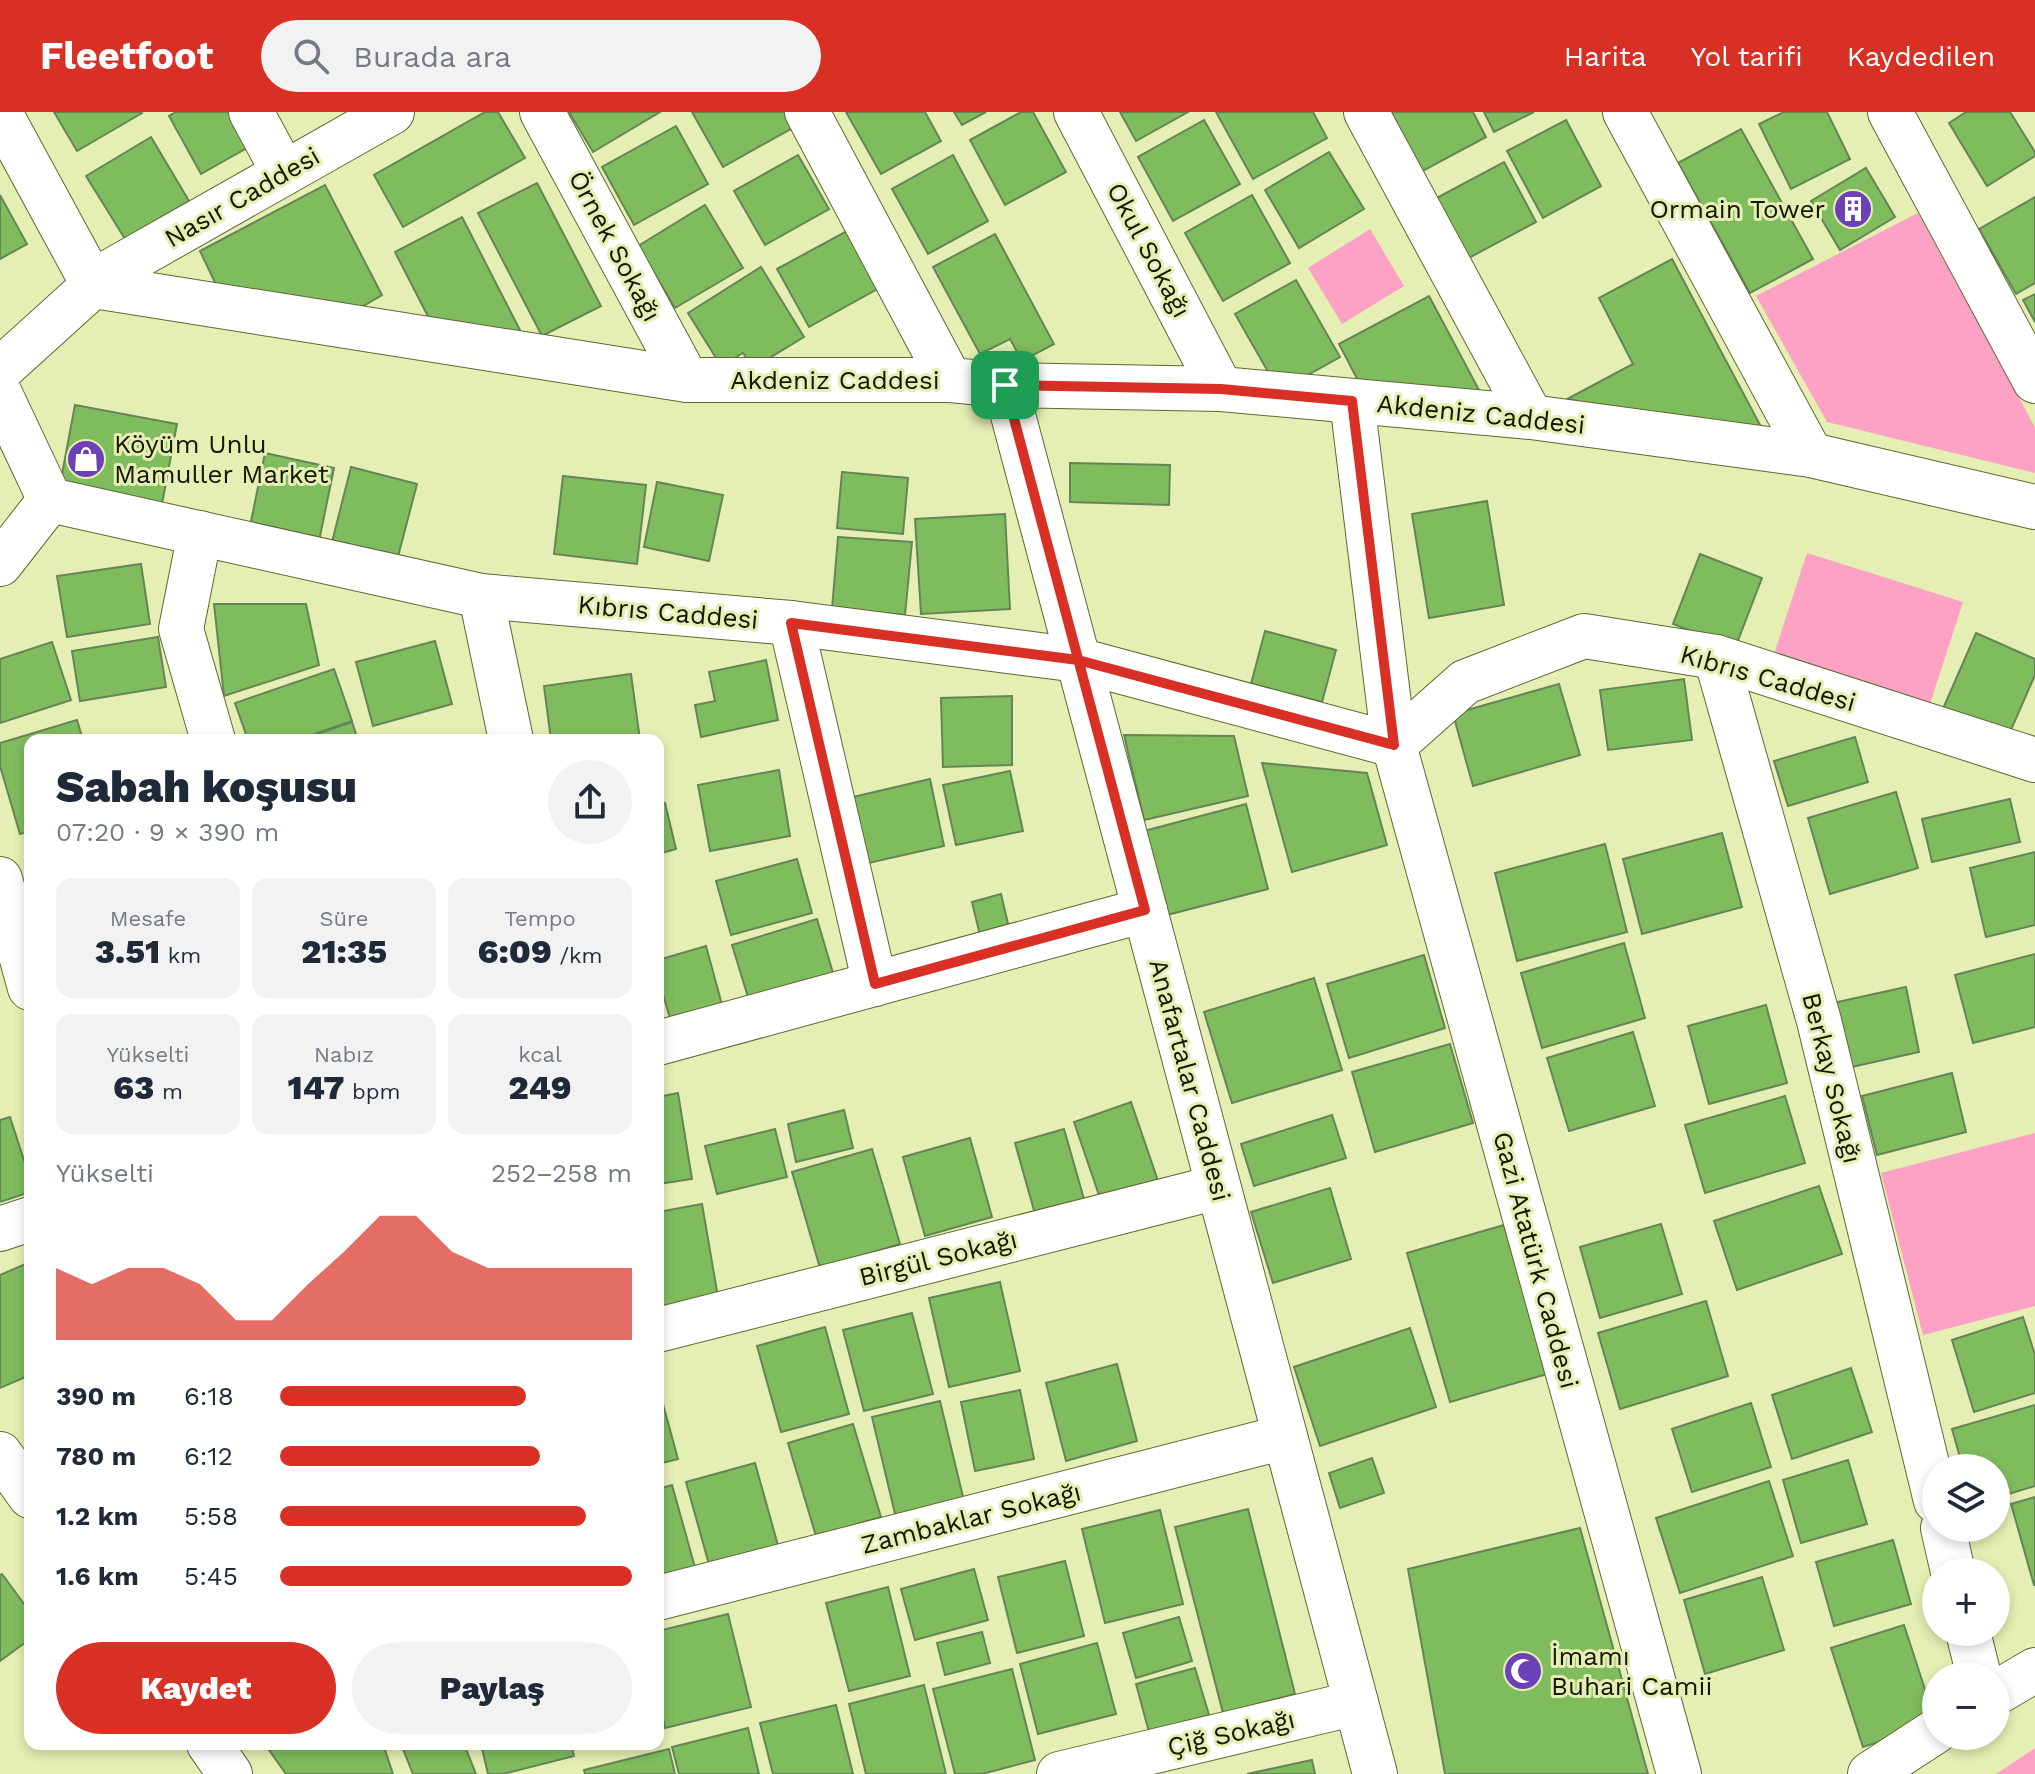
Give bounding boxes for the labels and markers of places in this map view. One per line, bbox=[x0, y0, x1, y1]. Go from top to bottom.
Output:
building icon: Ormain Tower bbox=[1832, 188, 1874, 230]
place label: Ormain Tower bbox=[1649, 194, 1825, 224]
pin bbox=[971, 351, 1039, 419]
place label: Köyüm Unlu Mamuller Market bbox=[114, 429, 329, 489]
shop icon: Köyüm Unlu Mamuller Market bbox=[65, 438, 107, 480]
place label: İmamı Buhari Camii bbox=[1551, 1641, 1712, 1701]
mosque icon: İmamı Buhari Camii bbox=[1502, 1650, 1544, 1692]

